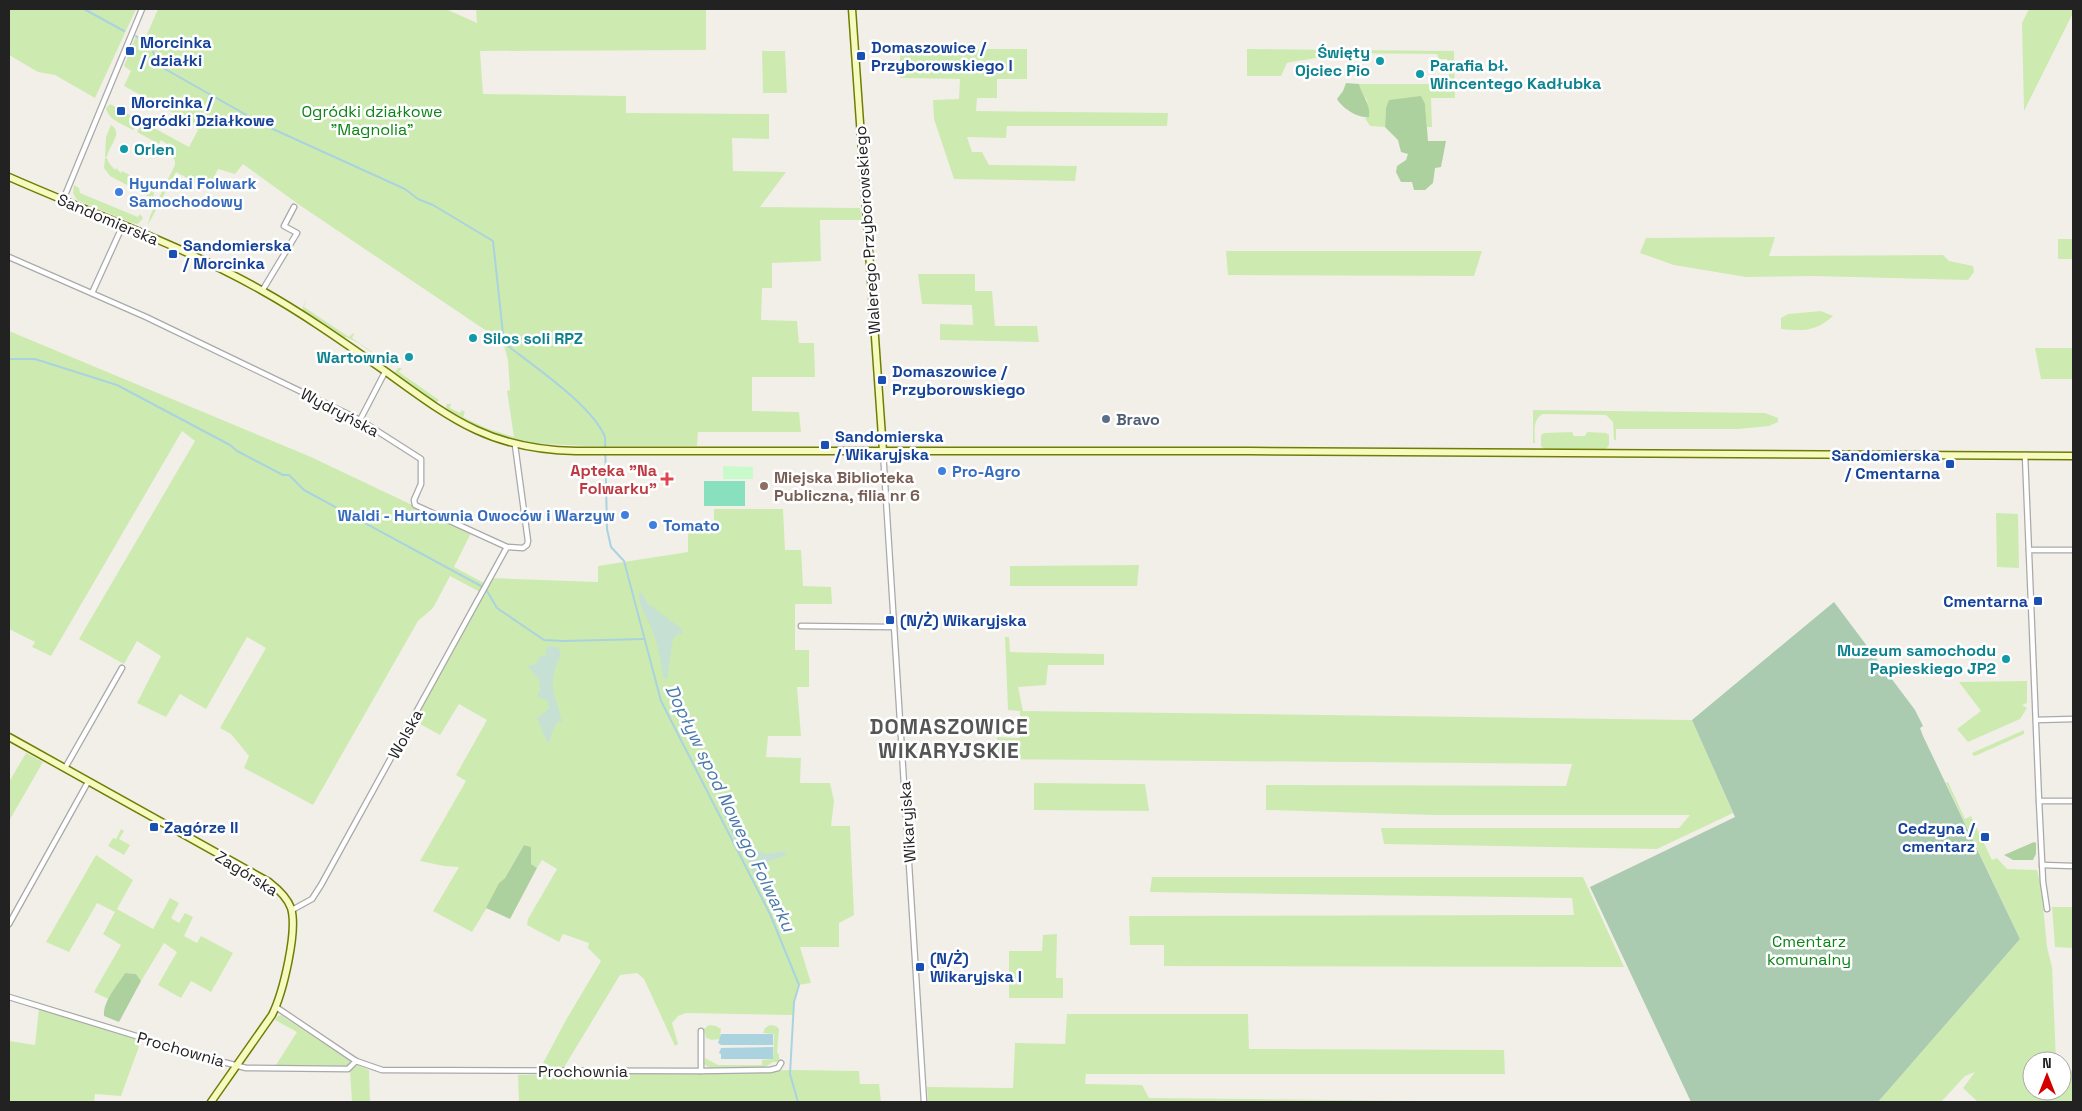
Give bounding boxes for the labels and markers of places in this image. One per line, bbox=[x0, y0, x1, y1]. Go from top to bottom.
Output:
place label: Morcinka / działki bbox=[139, 32, 212, 71]
place label: Domaszowice / Przyborowskiego I bbox=[871, 37, 1013, 76]
place label: Święty Ojciec Pio bbox=[1295, 42, 1370, 81]
marker: Morcinka / działki bbox=[124, 45, 136, 57]
marker: Domaszowice / Przyborowskiego I bbox=[855, 50, 867, 62]
marker: Święty Ojciec Pio bbox=[1374, 55, 1386, 67]
place label: Parafia bł. Wincentego Kadłubka bbox=[1430, 55, 1601, 94]
marker: Parafia bł. Wincentego Kadłubka bbox=[1414, 68, 1426, 80]
place label: Morcinka / Ogródki Działkowe bbox=[131, 92, 275, 131]
marker: Morcinka / Ogródki Działkowe bbox=[115, 105, 127, 117]
place label: Orlen bbox=[134, 139, 175, 160]
marker: Orlen bbox=[118, 143, 130, 155]
place label: Hyundai Folwark Samochodowy bbox=[129, 173, 257, 212]
marker: Hyundai Folwark Samochodowy bbox=[113, 186, 125, 198]
place label: Sandomierska / Morcinka bbox=[182, 235, 292, 274]
marker: Sandomierska / Morcinka bbox=[167, 248, 179, 260]
place label: Silos soli RPZ bbox=[483, 328, 583, 349]
marker: Silos soli RPZ bbox=[467, 332, 479, 344]
place label: Wartownia bbox=[316, 347, 399, 368]
marker: Wartownia bbox=[403, 351, 415, 363]
place label: Domaszowice / Przyborowskiego bbox=[892, 361, 1026, 400]
marker: Domaszowice / Przyborowskiego bbox=[876, 374, 888, 386]
place label: Bravo bbox=[1116, 409, 1160, 430]
marker: Bravo bbox=[1100, 413, 1112, 425]
place label: Sandomierska / Wikaryjska bbox=[834, 426, 944, 465]
marker: Sandomierska / Wikaryjska bbox=[819, 439, 831, 451]
place label: Sandomierska / Cmentarna bbox=[1831, 445, 1940, 484]
marker: Sandomierska / Cmentarna bbox=[1944, 458, 1956, 470]
place label: Apteka "Na Folwarku" bbox=[570, 460, 657, 499]
place label: Pro-Agro bbox=[952, 461, 1021, 482]
marker: Pro-Agro bbox=[936, 465, 948, 477]
place label: Miejska Biblioteka Publiczna, filia nr 6 bbox=[774, 467, 920, 506]
marker: Apteka "Na Folwarku" bbox=[661, 473, 673, 485]
marker: Miejska Biblioteka Publiczna, filia nr 6 bbox=[758, 480, 770, 492]
place label: Waldi - Hurtownia Owoców i Warzyw bbox=[337, 505, 615, 526]
marker: Waldi - Hurtownia Owoców i Warzyw bbox=[619, 509, 631, 521]
place label: Tomato bbox=[663, 515, 720, 536]
marker: Tomato bbox=[647, 519, 659, 531]
place label: Cmentarna bbox=[1943, 591, 2028, 612]
marker: Cmentarna bbox=[2032, 595, 2044, 607]
place label: (N/Ż) Wikaryjska bbox=[900, 610, 1026, 631]
marker: (N/Ż) Wikaryjska bbox=[884, 614, 896, 626]
place label: Muzeum samochodu Papieskiego JP2 bbox=[1837, 640, 1996, 679]
marker: Muzeum samochodu Papieskiego JP2 bbox=[2000, 653, 2012, 665]
place label: Zagórze II bbox=[164, 817, 239, 838]
place label: Cedzyna / cmentarz bbox=[1898, 818, 1976, 857]
marker: Zagórze II bbox=[148, 821, 160, 833]
marker: Cedzyna / cmentarz bbox=[1979, 831, 1991, 843]
place label: (N/Ż) Wikaryjska I bbox=[930, 948, 1022, 987]
marker: (N/Ż) Wikaryjska I bbox=[914, 961, 926, 973]

